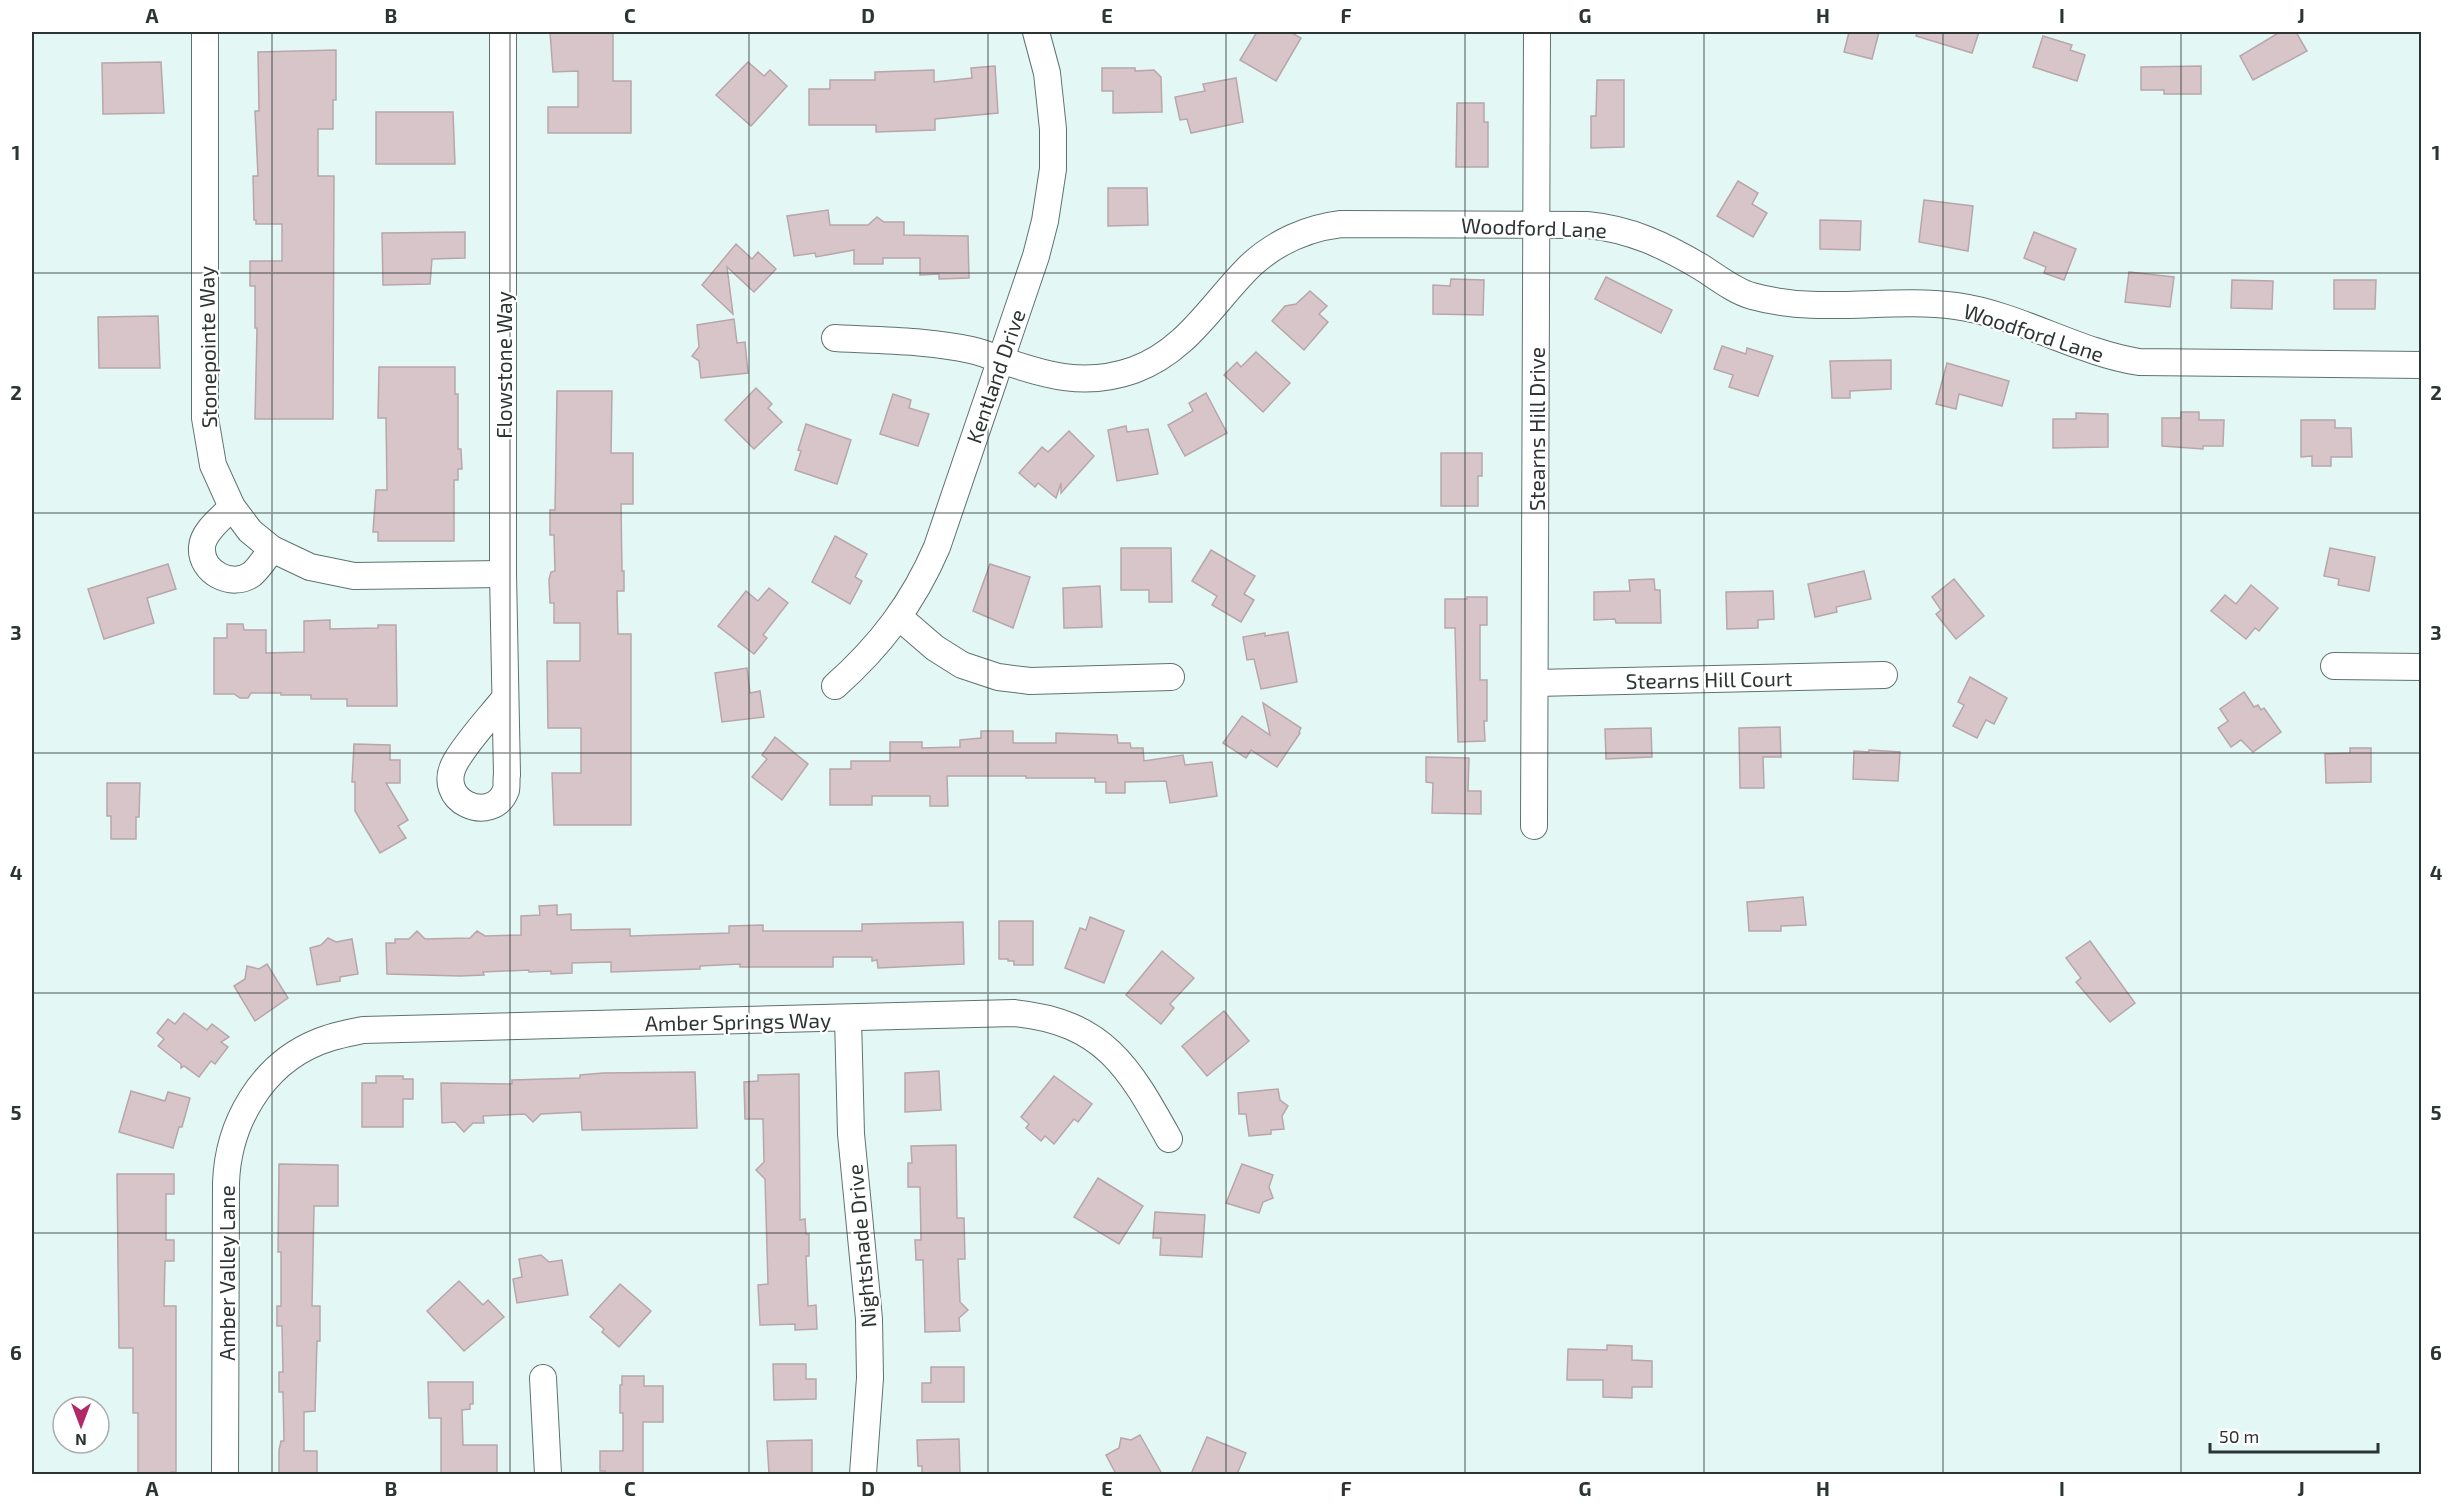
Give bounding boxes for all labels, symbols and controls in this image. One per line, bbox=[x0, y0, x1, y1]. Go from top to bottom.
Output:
text: A bbox=[145, 3, 159, 27]
text: B bbox=[385, 3, 397, 27]
text: C bbox=[624, 3, 636, 27]
text: D bbox=[861, 3, 875, 27]
text: E bbox=[1101, 3, 1113, 27]
text: F bbox=[1340, 3, 1352, 27]
text: G bbox=[1579, 3, 1591, 27]
text: H bbox=[1816, 3, 1830, 27]
text: I bbox=[2059, 3, 2065, 27]
text: J bbox=[2297, 3, 2305, 27]
text: 1 bbox=[12, 140, 20, 164]
text: 1 bbox=[2432, 140, 2440, 164]
street label: Woodford Lane bbox=[1461, 212, 1607, 242]
street label: Stonepointe Way bbox=[193, 266, 221, 428]
street label: Flowstone Way bbox=[491, 291, 516, 439]
street label: Woodford Lane bbox=[1961, 298, 2107, 366]
street label: Kentland Drive bbox=[960, 306, 1030, 446]
street label: Stearns Hill Drive bbox=[1524, 347, 1549, 511]
text: 2 bbox=[10, 380, 22, 404]
text: 2 bbox=[2430, 380, 2442, 404]
text: 3 bbox=[10, 620, 22, 644]
text: 3 bbox=[2430, 620, 2442, 644]
street label: Stearns Hill Court bbox=[1625, 665, 1793, 693]
text: 4 bbox=[10, 860, 23, 884]
text: 4 bbox=[2430, 860, 2443, 884]
street label: Amber Springs Way bbox=[645, 1007, 831, 1035]
text: 5 bbox=[10, 1100, 22, 1124]
text: 5 bbox=[2430, 1100, 2442, 1124]
street label: Nightshade Drive bbox=[841, 1163, 881, 1329]
street label: Amber Valley Lane bbox=[214, 1185, 239, 1361]
text: 6 bbox=[10, 1340, 22, 1364]
text: 6 bbox=[2430, 1340, 2442, 1364]
north arrow bbox=[51, 1395, 111, 1455]
scale bar bbox=[2210, 1416, 2378, 1454]
text: 50 m bbox=[2219, 1425, 2259, 1447]
text: N bbox=[75, 1431, 87, 1450]
text: A bbox=[145, 1476, 159, 1500]
text: B bbox=[385, 1476, 397, 1500]
text: C bbox=[624, 1476, 636, 1500]
text: D bbox=[861, 1476, 875, 1500]
text: E bbox=[1101, 1476, 1113, 1500]
text: F bbox=[1340, 1476, 1352, 1500]
text: G bbox=[1579, 1476, 1591, 1500]
text: H bbox=[1816, 1476, 1830, 1500]
text: I bbox=[2059, 1476, 2065, 1500]
text: J bbox=[2297, 1476, 2305, 1500]

